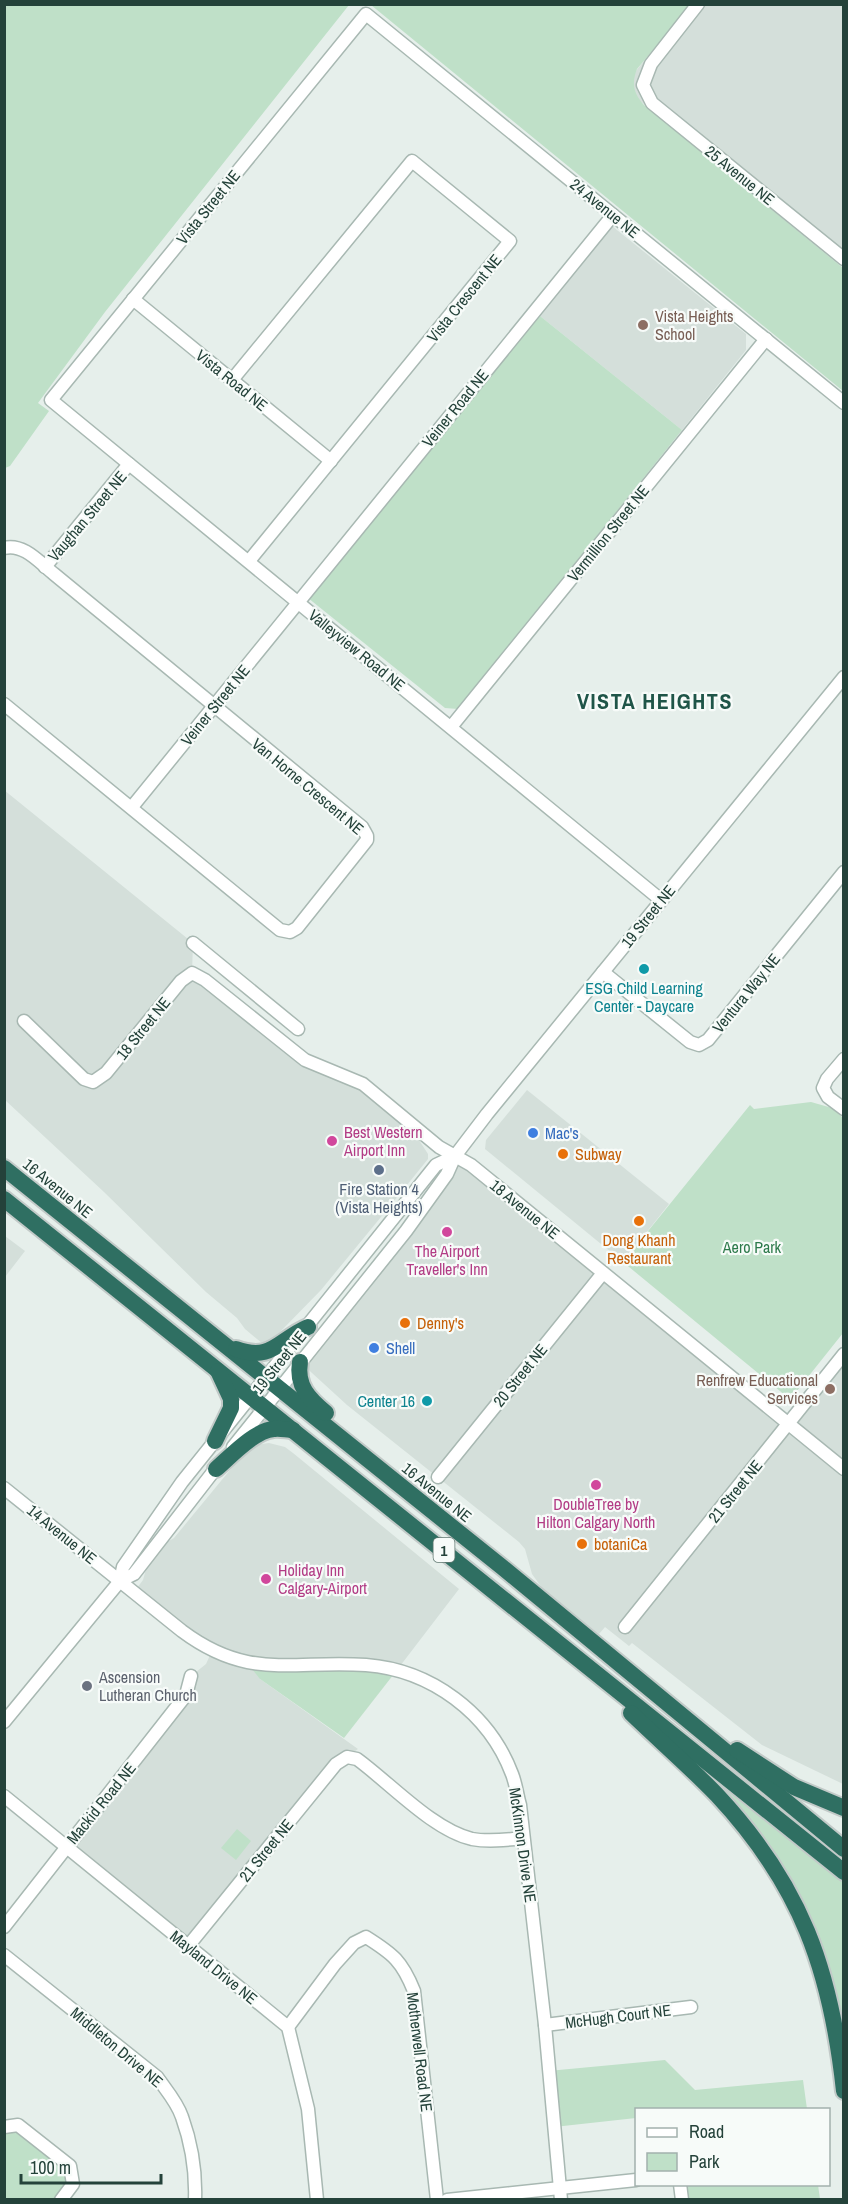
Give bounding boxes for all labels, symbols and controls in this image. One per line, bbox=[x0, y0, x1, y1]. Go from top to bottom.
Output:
street label: 25 Avenue NE bbox=[701, 140, 779, 210]
street label: Vista Street NE bbox=[171, 165, 245, 249]
street label: 24 Avenue NE bbox=[566, 173, 644, 243]
street label: Vista Crescent NE bbox=[422, 249, 506, 347]
place label: Vista Heights School bbox=[655, 305, 734, 345]
marker: Vista Heights School bbox=[636, 318, 650, 332]
street label: Vista Road NE bbox=[191, 344, 273, 416]
street label: Veiner Road NE bbox=[417, 364, 493, 452]
street label: Vaughan Street NE bbox=[43, 466, 131, 566]
street label: Vermillion Street NE bbox=[562, 480, 654, 586]
street label: Valleyview Road NE bbox=[304, 604, 410, 696]
street label: Veiner Street NE bbox=[175, 660, 255, 750]
district label: VISTA HEIGHTS bbox=[577, 686, 733, 716]
street label: Van Horne Crescent NE bbox=[247, 733, 369, 839]
street label: 19 Street NE bbox=[616, 880, 680, 952]
street label: Ventura Way NE bbox=[707, 949, 785, 1037]
marker: ESG Child Learning Center - Daycare bbox=[637, 962, 651, 976]
place label: ESG Child Learning Center - Daycare bbox=[585, 977, 703, 1017]
street label: 18 Street NE bbox=[111, 992, 175, 1064]
place label: Best Western Airport Inn bbox=[343, 1121, 423, 1161]
place label: Mac's bbox=[545, 1122, 579, 1144]
marker: Mac's bbox=[526, 1126, 540, 1140]
marker: Best Western Airport Inn bbox=[325, 1134, 339, 1148]
place label: Subway bbox=[575, 1143, 622, 1165]
marker: Subway bbox=[556, 1147, 570, 1161]
street label: 16 Avenue NE bbox=[19, 1153, 97, 1223]
marker: Fire Station 4 (Vista Heights) bbox=[372, 1163, 386, 1177]
street label: 18 Avenue NE bbox=[486, 1174, 564, 1244]
place label: Fire Station 4 (Vista Heights) bbox=[335, 1178, 423, 1218]
marker: Dong Khanh Restaurant bbox=[632, 1214, 646, 1228]
marker: The Airport Traveller's Inn bbox=[440, 1225, 454, 1239]
place label: Dong Khanh Restaurant bbox=[603, 1229, 675, 1269]
park label: Aero Park bbox=[722, 1236, 782, 1258]
place label: The Airport Traveller's Inn bbox=[406, 1240, 488, 1280]
place label: Denny's bbox=[417, 1312, 464, 1334]
marker: Denny's bbox=[398, 1316, 412, 1330]
street label: 19 Street NE bbox=[247, 1326, 311, 1398]
place label: Shell bbox=[386, 1337, 415, 1359]
street label: 20 Street NE bbox=[488, 1339, 552, 1411]
marker: Shell bbox=[367, 1341, 381, 1355]
place label: Renfrew Educational Services bbox=[696, 1369, 818, 1409]
marker: Renfrew Educational Services bbox=[823, 1382, 837, 1396]
place label: Center 16 bbox=[357, 1390, 415, 1412]
marker: Center 16 bbox=[420, 1394, 434, 1408]
street label: 21 Street NE bbox=[703, 1455, 767, 1527]
street label: 16 Avenue NE bbox=[398, 1457, 476, 1527]
marker: DoubleTree by Hilton Calgary North bbox=[589, 1478, 603, 1492]
place label: DoubleTree by Hilton Calgary North bbox=[537, 1493, 655, 1533]
street label: 14 Avenue NE bbox=[23, 1499, 101, 1569]
place label: botaniCa bbox=[594, 1533, 648, 1555]
marker: botaniCa bbox=[575, 1537, 589, 1551]
road number: 1 bbox=[434, 1538, 454, 1562]
place label: Holiday Inn Calgary-Airport bbox=[278, 1559, 367, 1599]
marker: Holiday Inn Calgary-Airport bbox=[259, 1572, 273, 1586]
place label: Ascension Lutheran Church bbox=[98, 1666, 197, 1706]
marker: Ascension Lutheran Church bbox=[80, 1679, 94, 1693]
street label: Mackid Road NE bbox=[61, 1758, 141, 1848]
street label: McKinnon Drive NE bbox=[504, 1786, 542, 1904]
street label: 21 Street NE bbox=[234, 1814, 298, 1886]
street label: Mayland Drive NE bbox=[166, 1925, 262, 2009]
street label: Motherwell Road NE bbox=[402, 1991, 438, 2113]
street label: McHugh Court NE bbox=[564, 1999, 672, 2033]
street label: Middleton Drive NE bbox=[66, 2002, 168, 2092]
legend bbox=[635, 2108, 830, 2186]
text: Road bbox=[689, 2119, 724, 2144]
scale bar bbox=[21, 2147, 160, 2185]
text: Park bbox=[689, 2149, 720, 2174]
text: 100 m bbox=[30, 2155, 71, 2180]

